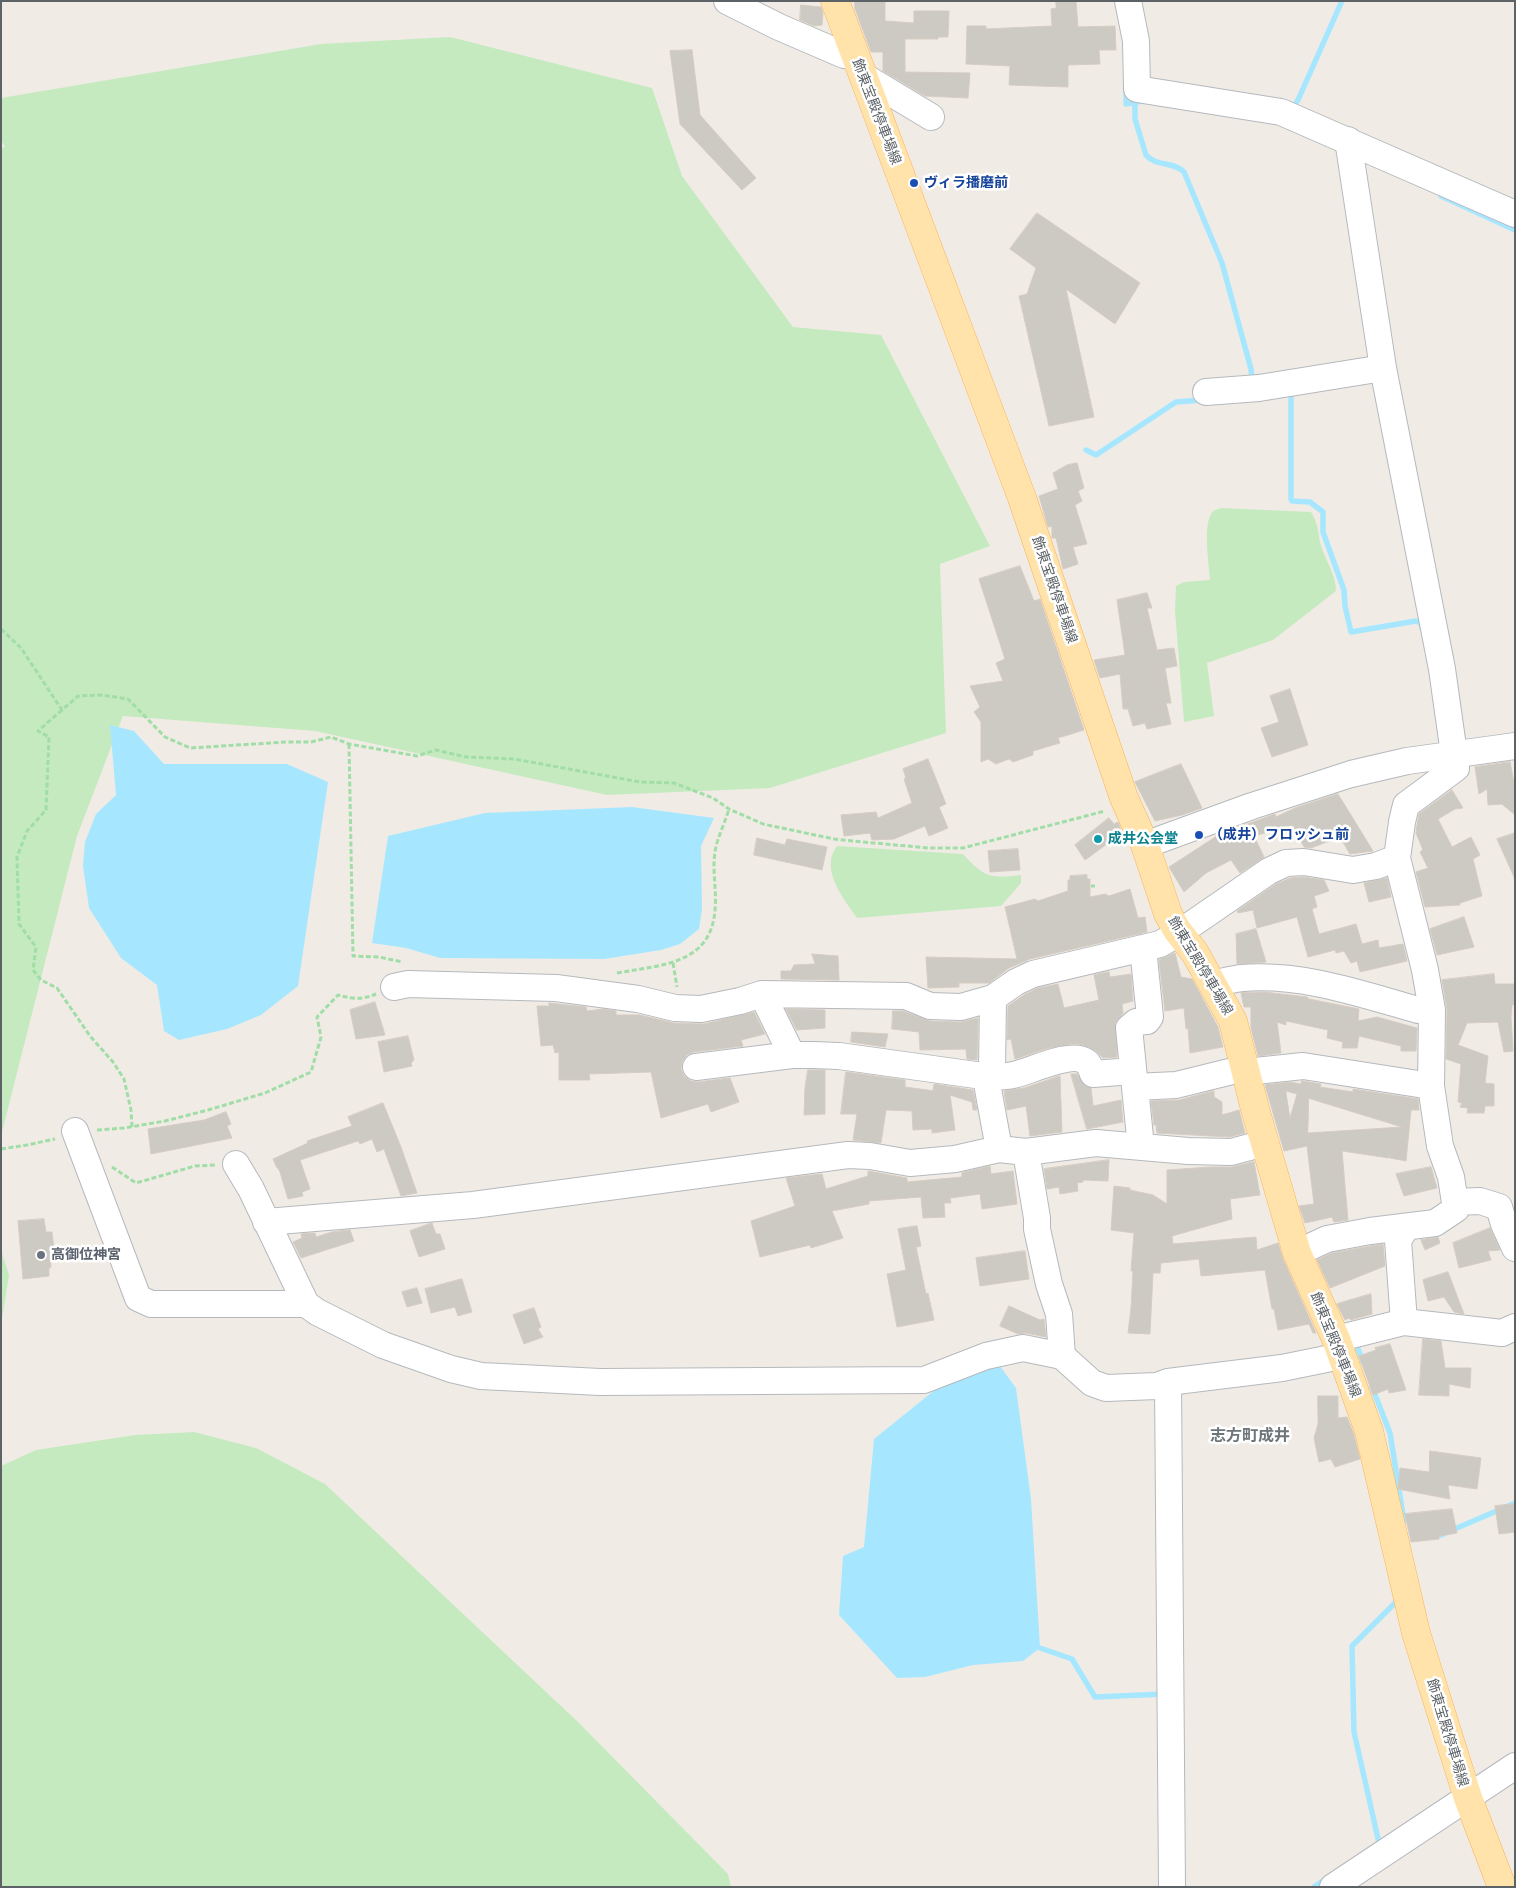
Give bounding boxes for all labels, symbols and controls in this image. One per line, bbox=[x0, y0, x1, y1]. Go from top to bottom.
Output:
street label: 飾東宝殿停車場線 bbox=[848, 57, 904, 167]
place label: ヴィラ播磨前 bbox=[924, 175, 1008, 191]
marker: ヴィラ播磨前 bbox=[908, 177, 920, 189]
street label: 飾東宝殿停車場線 bbox=[1028, 534, 1080, 646]
place label: （成井）フロッシュ前 bbox=[1209, 827, 1349, 843]
marker: （成井）フロッシュ前 bbox=[1193, 829, 1205, 841]
place label: 成井公会堂 bbox=[1108, 831, 1178, 847]
marker: 成井公会堂 bbox=[1092, 833, 1104, 845]
street label: 飾東宝殿停車場線 bbox=[1164, 914, 1236, 1018]
place label: 高御位神宮 bbox=[51, 1247, 121, 1263]
marker: 高御位神宮 bbox=[35, 1249, 47, 1261]
street label: 飾東宝殿停車場線 bbox=[1306, 1290, 1364, 1400]
district label: 志方町成井 bbox=[1210, 1427, 1290, 1447]
street label: 飾東宝殿停車場線 bbox=[1423, 1677, 1471, 1789]

